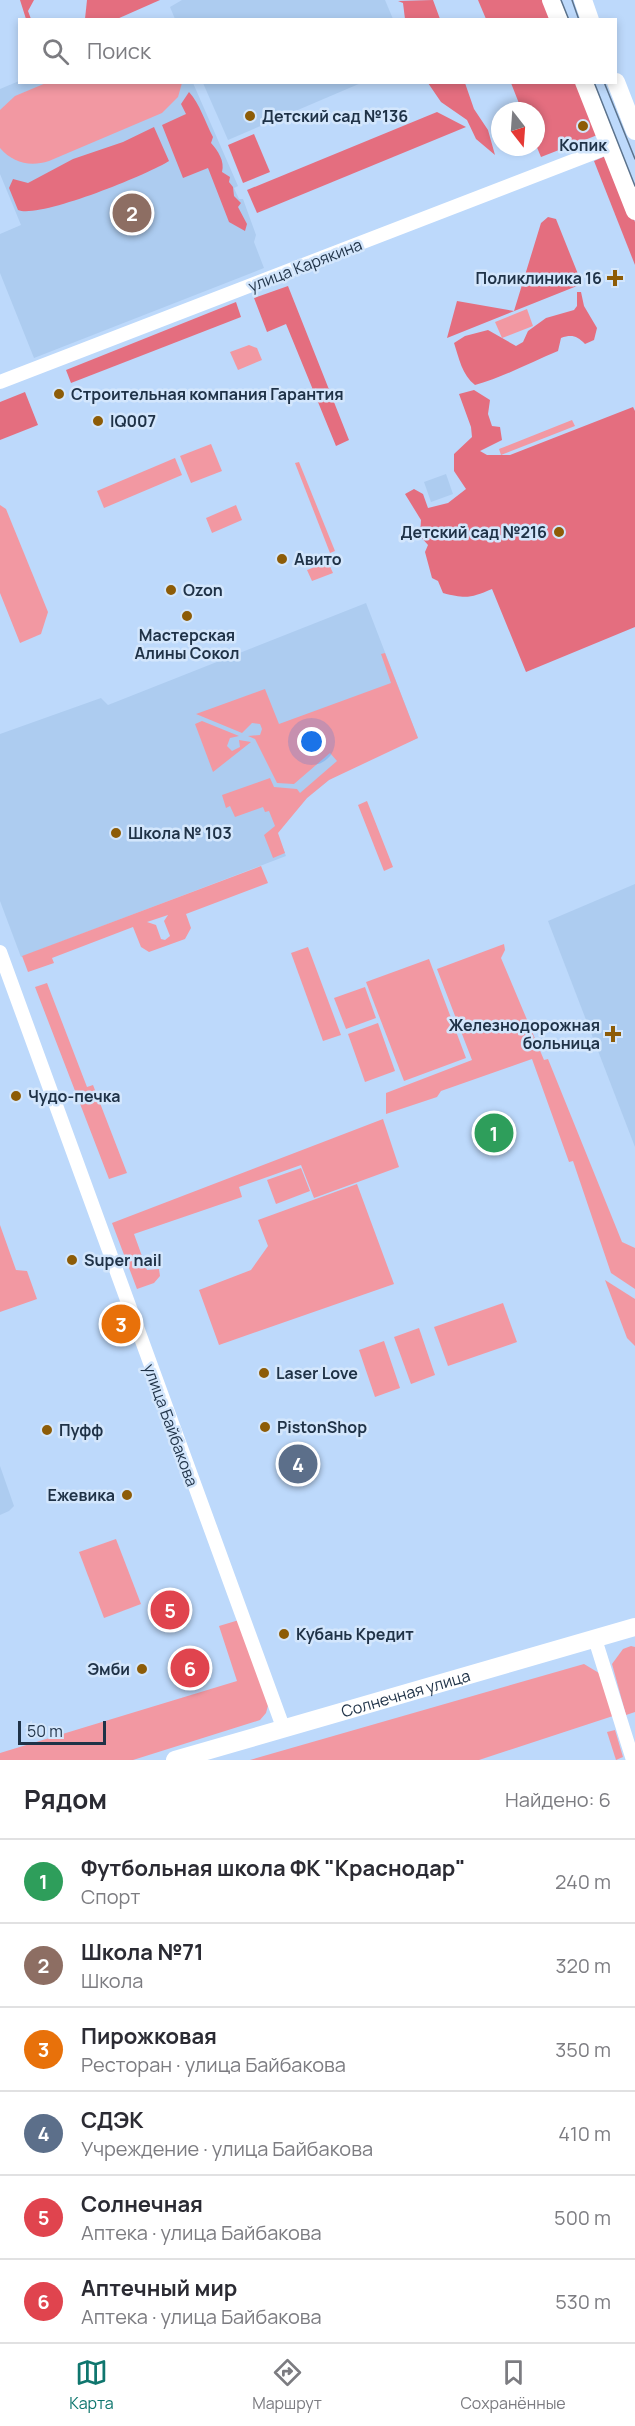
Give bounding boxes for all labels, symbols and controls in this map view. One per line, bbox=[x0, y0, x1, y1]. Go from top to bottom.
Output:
search box bbox=[18, 18, 617, 84]
icon: search bbox=[39, 35, 72, 68]
text: Поиск bbox=[87, 36, 151, 66]
north arrow bbox=[491, 102, 545, 156]
place label: Детский сад №136 bbox=[262, 105, 408, 127]
marker: Детский сад №136 bbox=[243, 109, 257, 123]
marker: Копик bbox=[576, 119, 590, 133]
place label: Копик bbox=[559, 134, 607, 156]
pin: 2 bbox=[112, 190, 152, 236]
street label: улица Карякина bbox=[245, 233, 365, 297]
place label: Поликлиника 16 bbox=[476, 267, 602, 289]
marker: Поликлиника 16 bbox=[606, 269, 624, 287]
place label: Строительная компания Гарантия bbox=[71, 383, 344, 405]
marker: Строительная компания Гарантия bbox=[52, 387, 66, 401]
place label: IQ007 bbox=[110, 410, 156, 432]
marker: IQ007 bbox=[91, 414, 105, 428]
place label: Детский сад №216 bbox=[401, 521, 547, 543]
marker: Детский сад №216 bbox=[552, 525, 566, 539]
place label: Авито bbox=[294, 548, 342, 570]
marker: Авито bbox=[275, 552, 289, 566]
place label: Ozon bbox=[183, 579, 223, 601]
marker: Ozon bbox=[164, 583, 178, 597]
marker: Мастерская Алины Сокол bbox=[180, 609, 194, 623]
place label: Мастерская Алины Сокол bbox=[135, 624, 239, 664]
your location bbox=[297, 727, 326, 756]
place label: Школа № 103 bbox=[128, 822, 232, 844]
marker: Школа № 103 bbox=[109, 826, 123, 840]
place label: Железнодорожная больница bbox=[449, 1014, 600, 1054]
marker: Железнодорожная больница bbox=[604, 1025, 622, 1043]
place label: Чудо-печка bbox=[28, 1085, 121, 1107]
marker: Чудо-печка bbox=[9, 1089, 23, 1103]
pin: 1 bbox=[474, 1110, 514, 1156]
place label: Super nail bbox=[84, 1249, 162, 1271]
marker: Super nail bbox=[65, 1253, 79, 1267]
pin: 3 bbox=[102, 1302, 140, 1346]
street label: улица Байбакова bbox=[139, 1361, 203, 1489]
place label: Laser Love bbox=[276, 1362, 358, 1384]
marker: Laser Love bbox=[257, 1366, 271, 1380]
place label: PistonShop bbox=[277, 1416, 367, 1438]
place label: Пуфф bbox=[59, 1419, 103, 1441]
marker: PistonShop bbox=[258, 1420, 272, 1434]
marker: Пуфф bbox=[40, 1423, 54, 1437]
pin: 4 bbox=[278, 1442, 318, 1486]
place label: Ежевика bbox=[48, 1484, 115, 1506]
marker: Ежевика bbox=[120, 1488, 134, 1502]
pin: 5 bbox=[150, 1588, 190, 1632]
place label: Кубань Кредит bbox=[296, 1623, 414, 1645]
marker: Кубань Кредит bbox=[277, 1627, 291, 1641]
pin: 6 bbox=[170, 1646, 210, 1690]
place label: Эмби bbox=[88, 1658, 130, 1680]
marker: Эмби bbox=[135, 1662, 149, 1676]
street label: Солнечная улица bbox=[338, 1664, 473, 1722]
scale bar bbox=[18, 1718, 106, 1746]
text: 50 m bbox=[27, 1720, 63, 1742]
text: Рядом bbox=[24, 1781, 107, 1817]
text: Найдено: 6 bbox=[505, 1786, 611, 1813]
text: Футбольная школа ФК "Краснодар" bbox=[81, 1853, 466, 1883]
text: 1 bbox=[39, 1868, 48, 1895]
text: 240 m bbox=[555, 1868, 611, 1895]
text: Спорт bbox=[81, 1883, 141, 1910]
text: Школа №71 bbox=[81, 1937, 204, 1967]
text: 2 bbox=[38, 1952, 49, 1979]
text: 320 m bbox=[555, 1952, 611, 1979]
text: Школа bbox=[81, 1967, 143, 1994]
text: Пирожковая bbox=[81, 2021, 217, 2051]
text: 3 bbox=[38, 2036, 49, 2063]
text: 350 m bbox=[555, 2036, 611, 2063]
text: Ресторан · улица Байбакова bbox=[81, 2051, 346, 2078]
text: СДЭК bbox=[81, 2105, 143, 2135]
text: 4 bbox=[37, 2120, 50, 2147]
text: 410 m bbox=[558, 2120, 611, 2147]
text: Учреждение · улица Байбакова bbox=[81, 2135, 373, 2162]
text: Солнечная bbox=[81, 2189, 203, 2219]
text: 5 bbox=[38, 2204, 49, 2231]
text: 500 m bbox=[554, 2204, 611, 2231]
text: Аптека · улица Байбакова bbox=[81, 2219, 322, 2246]
text: Аптечный мир bbox=[81, 2273, 237, 2303]
text: 6 bbox=[37, 2288, 50, 2315]
text: 530 m bbox=[555, 2288, 611, 2315]
text: Аптека · улица Байбакова bbox=[81, 2303, 322, 2330]
tab: Карта bbox=[69, 2356, 114, 2414]
tab: Маршрут bbox=[252, 2356, 322, 2414]
tab: Сохранённые bbox=[460, 2356, 566, 2414]

